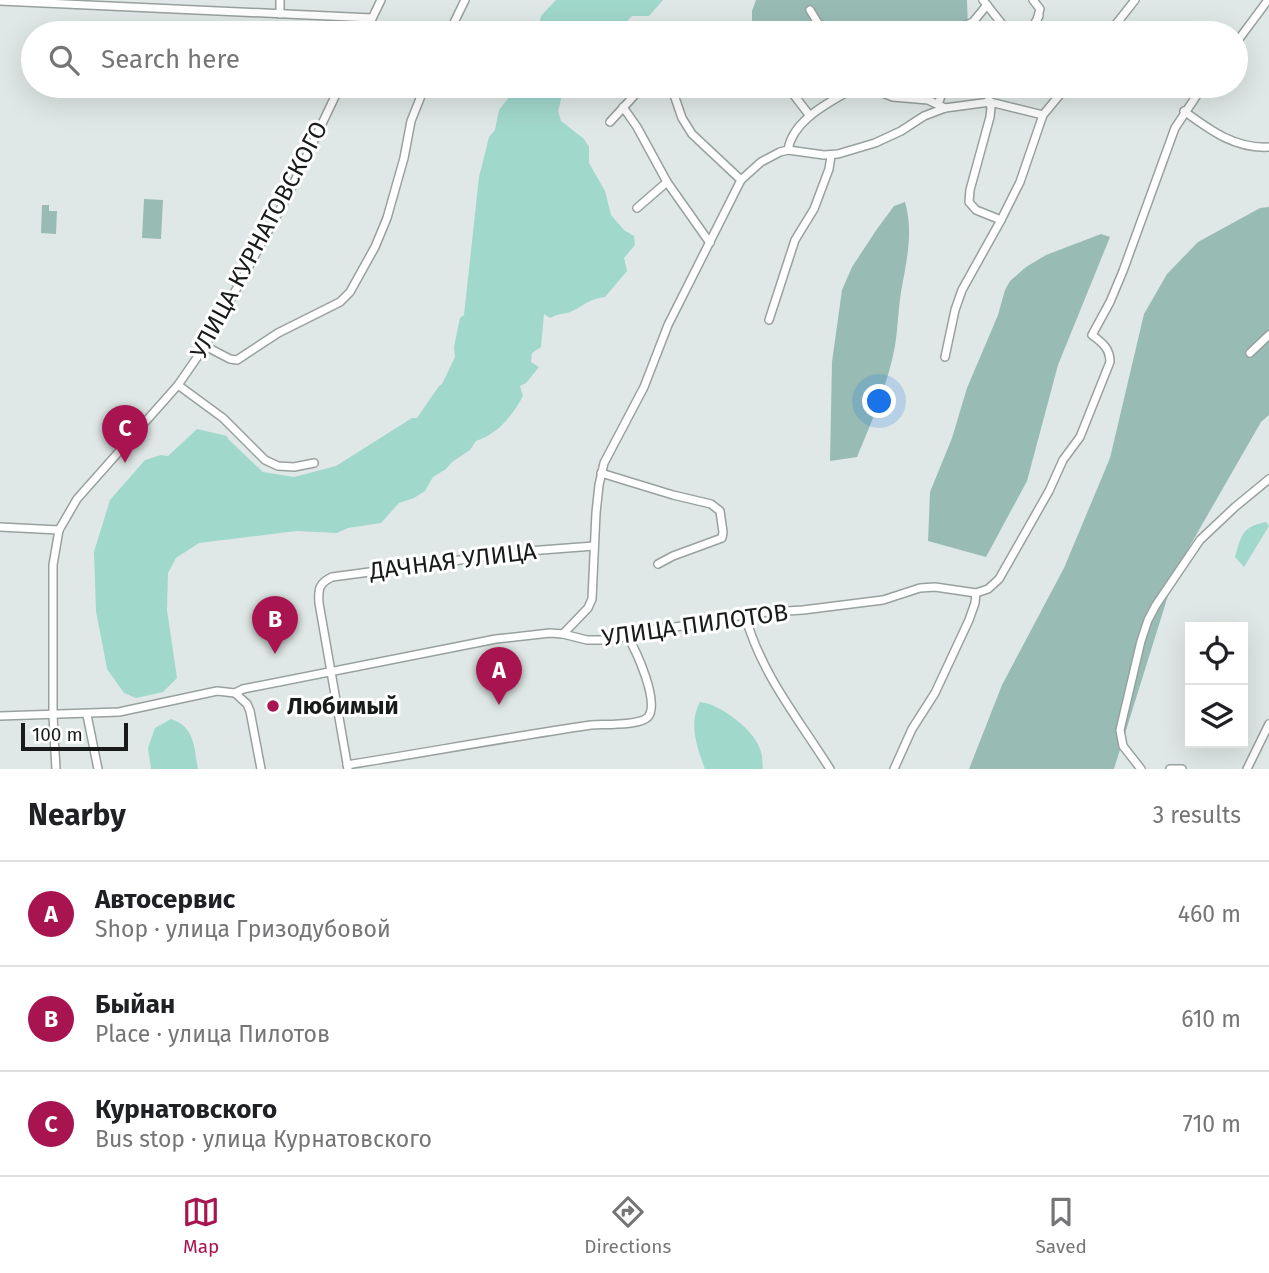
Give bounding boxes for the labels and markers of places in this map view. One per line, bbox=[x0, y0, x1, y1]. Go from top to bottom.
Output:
pin: C bbox=[102, 405, 148, 463]
pin: B bbox=[252, 596, 298, 654]
pin: A bbox=[476, 647, 522, 705]
place label: Любимый bbox=[287, 692, 399, 720]
marker: Любимый bbox=[265, 698, 281, 714]

